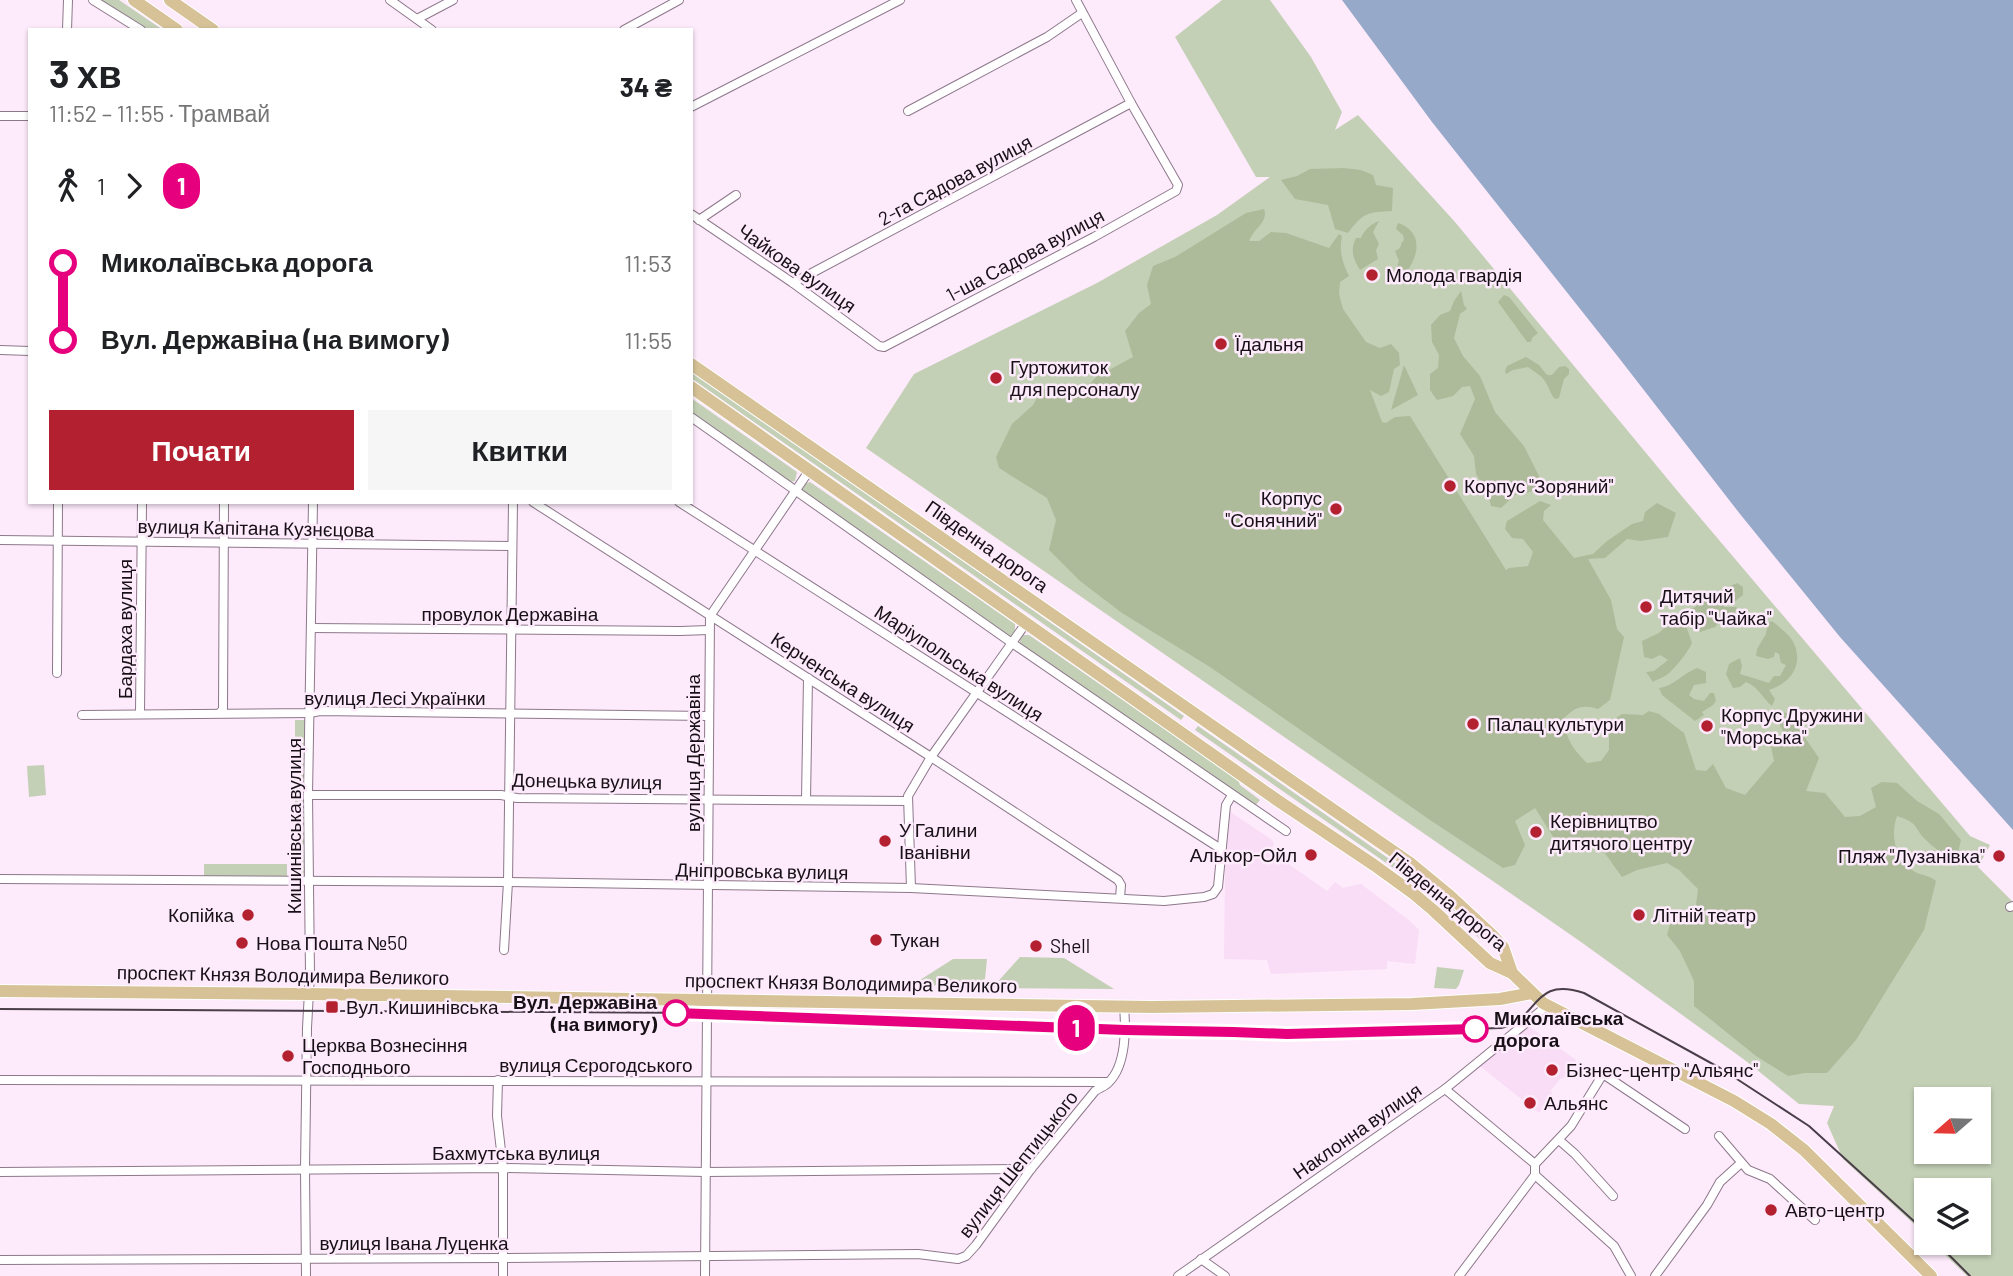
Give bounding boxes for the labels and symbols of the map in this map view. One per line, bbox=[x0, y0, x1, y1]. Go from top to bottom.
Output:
street label: 2-га Садова вулиця bbox=[874, 129, 1035, 230]
street label: 1-ша Садова вулиця bbox=[942, 203, 1108, 306]
street label: Чайкова вулиця bbox=[734, 218, 861, 317]
place label: Молода гвардія bbox=[1386, 263, 1522, 286]
marker: Молода гвардія bbox=[1364, 267, 1380, 283]
place label: Їдальня bbox=[1235, 332, 1304, 355]
marker: Їдальня bbox=[1213, 336, 1229, 352]
place label: Гуртожиток для персоналу bbox=[1010, 355, 1140, 400]
marker: Гуртожиток для персоналу bbox=[988, 370, 1004, 386]
place label: Корпус "Зоряний" bbox=[1464, 474, 1613, 497]
marker: Корпус "Зоряний" bbox=[1442, 478, 1458, 494]
place label: Корпус "Сонячний" bbox=[1225, 486, 1322, 531]
street label: Південна дорога bbox=[921, 495, 1053, 597]
marker: Корпус "Сонячний" bbox=[1328, 501, 1344, 517]
street label: вулиця Капітана Кузнєцова bbox=[138, 514, 375, 541]
street label: Бардаха вулиця bbox=[113, 559, 136, 699]
place label: Дитячий табір "Чайка" bbox=[1660, 584, 1772, 629]
street label: Маріупольська вулиця bbox=[871, 599, 1048, 726]
marker: Дитячий табір "Чайка" bbox=[1638, 599, 1654, 615]
street label: провулок Державіна bbox=[422, 602, 599, 625]
street label: Керченська вулиця bbox=[767, 626, 920, 737]
street label: вулиця Державіна bbox=[681, 674, 704, 832]
street label: вулиця Лесі Українки bbox=[304, 686, 486, 709]
place label: Корпус Дружини "Морська" bbox=[1721, 703, 1863, 748]
place label: Палац культури bbox=[1487, 712, 1624, 735]
marker: Палац культури bbox=[1465, 716, 1481, 732]
marker: Корпус Дружини "Морська" bbox=[1699, 718, 1715, 734]
street label: Кишинівська вулиця bbox=[282, 738, 305, 914]
street label: Донецька вулиця bbox=[512, 768, 662, 793]
place label: Керівництво дитячого центру bbox=[1550, 809, 1693, 854]
place label: У Галини Іванівни bbox=[899, 818, 977, 863]
marker: Керівництво дитячого центру bbox=[1528, 824, 1544, 840]
marker: У Галини Іванівни bbox=[877, 833, 893, 849]
place label: Алькор-Ойл bbox=[1190, 843, 1297, 866]
place label: Пляж "Лузанівка" bbox=[1838, 844, 1985, 867]
street label: Південна дорога bbox=[1385, 846, 1512, 955]
marker: Алькор-Ойл bbox=[1303, 847, 1319, 863]
marker: Пляж "Лузанівка" bbox=[1991, 848, 2007, 864]
street label: Дніпровська вулиця bbox=[675, 857, 849, 884]
place label: Копійка bbox=[168, 903, 234, 926]
place label: Літній театр bbox=[1653, 903, 1756, 926]
marker: Копійка bbox=[240, 907, 256, 923]
marker: Літній театр bbox=[1631, 907, 1647, 923]
place label: Тукан bbox=[890, 928, 940, 951]
place label: Нова Пошта №50 bbox=[256, 931, 408, 954]
marker: Тукан bbox=[868, 932, 884, 948]
place label: Shell bbox=[1050, 934, 1090, 957]
marker: Нова Пошта №50 bbox=[234, 935, 250, 951]
marker: Shell bbox=[1028, 938, 1044, 954]
street label: проспект Князя Володимира Великого bbox=[117, 960, 449, 989]
street label: проспект Князя Володимира Великого bbox=[685, 968, 1017, 997]
place label: Вул. Державіна (на вимогу) bbox=[513, 990, 657, 1035]
place label: Вул. Кишинівська bbox=[346, 995, 499, 1018]
marker: Вул. Кишинівська bbox=[324, 999, 340, 1015]
marker: Вул. Державіна (на вимогу) bbox=[663, 1000, 689, 1026]
line badge: 1 bbox=[1053, 1005, 1099, 1051]
place label: Миколаївська дорога bbox=[1494, 1006, 1624, 1051]
marker: Миколаївська дорога bbox=[1462, 1016, 1488, 1042]
place label: Церква Вознесіння Господнього bbox=[302, 1033, 468, 1078]
marker: Церква Вознесіння Господнього bbox=[280, 1048, 296, 1064]
street label: вулиця Сєрогодського bbox=[499, 1053, 693, 1076]
place label: Бізнес-центр "Альянс" bbox=[1566, 1058, 1758, 1081]
marker: Бізнес-центр "Альянс" bbox=[1544, 1062, 1560, 1078]
street label: Наклонна вулиця bbox=[1288, 1078, 1425, 1184]
street label: вулиця Шептицького bbox=[953, 1086, 1082, 1242]
north arrow bbox=[1914, 1087, 1992, 1164]
place label: Альянс bbox=[1544, 1091, 1608, 1114]
marker: Альянс bbox=[1522, 1095, 1538, 1111]
street label: Бахмутська вулиця bbox=[432, 1141, 600, 1164]
place label: Авто-центр bbox=[1785, 1198, 1885, 1221]
marker: Авто-центр bbox=[1763, 1202, 1779, 1218]
street label: вулиця Івана Луценка bbox=[319, 1231, 509, 1254]

